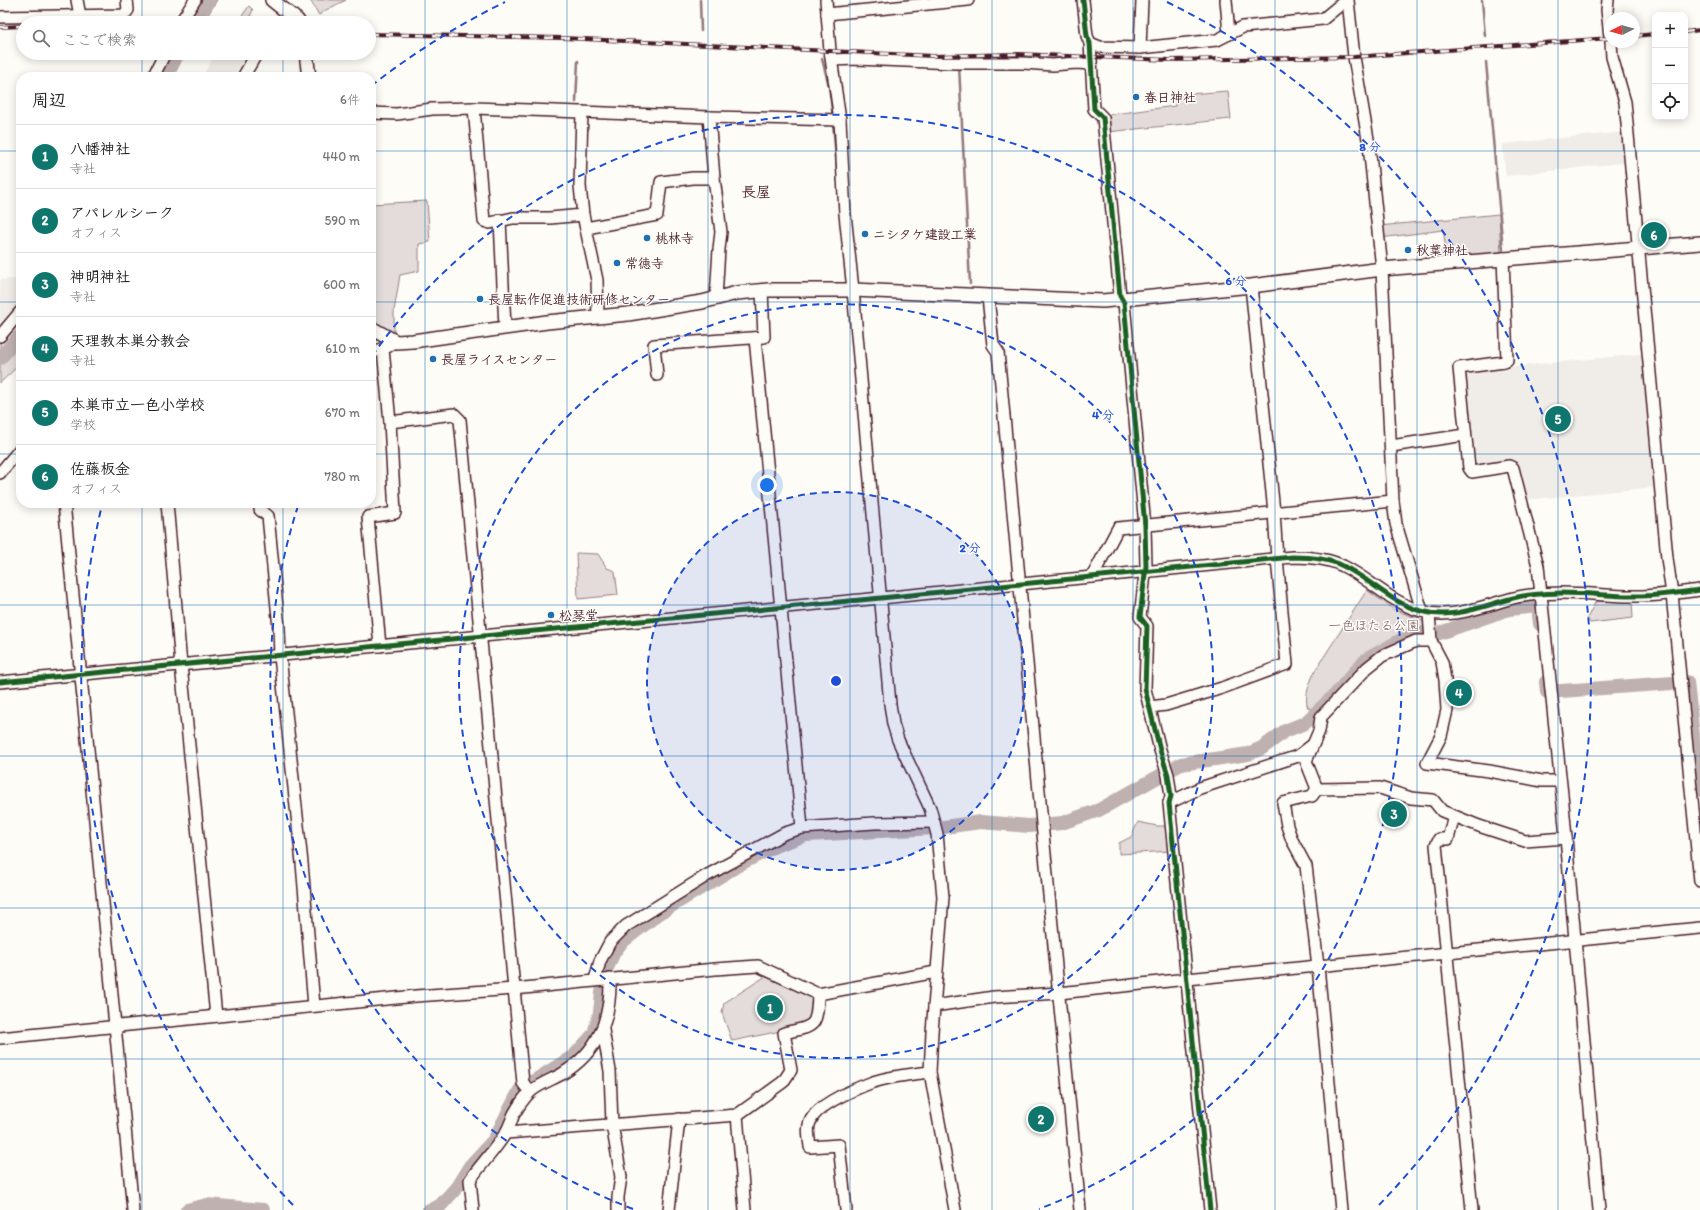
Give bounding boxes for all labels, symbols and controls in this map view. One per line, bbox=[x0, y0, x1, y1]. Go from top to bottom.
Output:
north arrow bbox=[1604, 12, 1640, 48]
map controls bbox=[1652, 12, 1688, 120]
button: + bbox=[1652, 12, 1688, 48]
search box bbox=[16, 16, 376, 60]
icon: search bbox=[30, 27, 52, 49]
text: ここで検索 bbox=[62, 31, 137, 49]
button: − bbox=[1652, 48, 1688, 84]
button: locate bbox=[1652, 84, 1688, 120]
text: 周辺 bbox=[32, 90, 66, 110]
place label: 春日神社 bbox=[1144, 90, 1196, 105]
text: 6件 bbox=[340, 92, 360, 107]
marker: 春日神社 bbox=[1131, 92, 1141, 102]
text: 八幡神社 bbox=[70, 140, 130, 158]
text: 8 分 bbox=[1359, 140, 1381, 154]
text: 1 bbox=[42, 149, 48, 164]
text: 440 m bbox=[323, 149, 360, 164]
text: 寺社 bbox=[70, 161, 96, 176]
district label: 長屋 bbox=[741, 183, 771, 201]
text: アパレルシーク bbox=[70, 204, 174, 222]
text: 2 bbox=[42, 213, 48, 228]
text: 590 m bbox=[325, 213, 360, 228]
pin: 6 bbox=[1641, 220, 1667, 250]
text: オフィス bbox=[70, 225, 122, 240]
place label: ニシタケ建設工業 bbox=[873, 227, 976, 242]
marker: ニシタケ建設工業 bbox=[860, 229, 870, 239]
place label: 桃林寺 bbox=[655, 231, 694, 246]
marker: 桃林寺 bbox=[642, 233, 652, 243]
place label: 秋葉神社 bbox=[1416, 243, 1468, 258]
marker: 秋葉神社 bbox=[1403, 245, 1413, 255]
place label: 常徳寺 bbox=[625, 256, 664, 271]
marker: 常徳寺 bbox=[612, 258, 622, 268]
text: 神明神社 bbox=[70, 268, 130, 286]
text: 6 分 bbox=[1225, 274, 1247, 288]
text: 3 bbox=[41, 277, 49, 292]
text: 600 m bbox=[323, 277, 360, 292]
text: 寺社 bbox=[70, 289, 96, 304]
place label: 長屋転作促進技術研修センター bbox=[488, 292, 670, 307]
marker: 長屋転作促進技術研修センター bbox=[475, 294, 485, 304]
text: 天理教本巣分教会 bbox=[70, 332, 190, 350]
text: 4 bbox=[41, 341, 49, 356]
text: 610 m bbox=[325, 341, 360, 356]
place label: 長屋ライスセンター bbox=[441, 352, 557, 367]
text: 寺社 bbox=[70, 353, 96, 368]
marker: 長屋ライスセンター bbox=[428, 354, 438, 364]
text: 本巣市立一色小学校 bbox=[70, 396, 205, 414]
pin: 5 bbox=[1545, 404, 1571, 434]
text: 5 bbox=[42, 405, 48, 420]
text: 670 m bbox=[325, 405, 360, 420]
text: 4 分 bbox=[1092, 408, 1114, 422]
text: 学校 bbox=[70, 417, 96, 432]
text: 佐藤板金 bbox=[70, 460, 130, 478]
text: 6 bbox=[42, 469, 48, 484]
text: 780 m bbox=[325, 469, 360, 484]
your location bbox=[757, 475, 777, 495]
text: オフィス bbox=[70, 481, 122, 496]
text: 2 分 bbox=[959, 541, 981, 555]
place label: 松琴堂 bbox=[559, 608, 598, 623]
marker: 松琴堂 bbox=[546, 610, 556, 620]
park label: 一色ほたる公園 bbox=[1328, 618, 1420, 633]
centre of rings bbox=[829, 674, 843, 688]
pin: 4 bbox=[1446, 678, 1472, 708]
pin: 3 bbox=[1381, 799, 1407, 829]
pin: 1 bbox=[757, 993, 783, 1023]
pin: 2 bbox=[1028, 1104, 1054, 1134]

